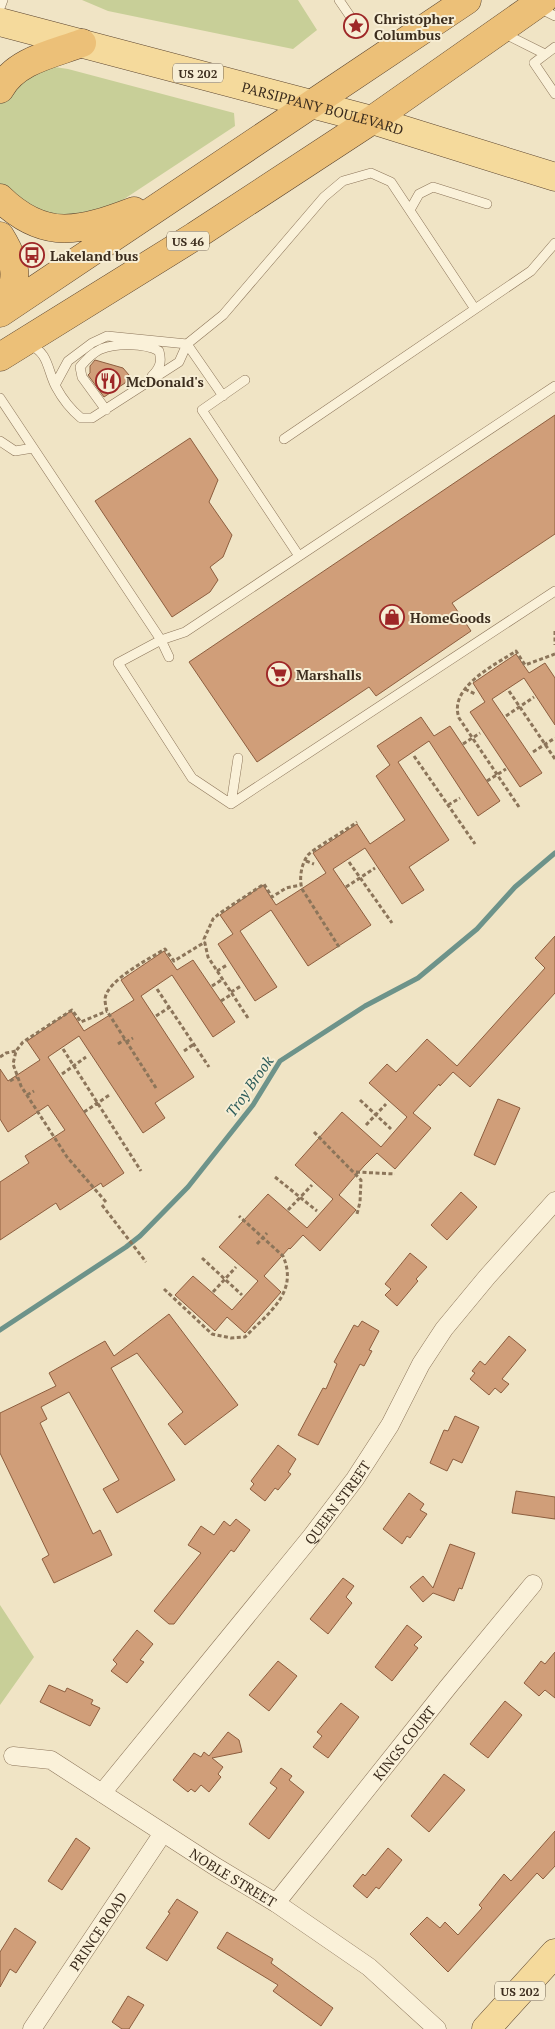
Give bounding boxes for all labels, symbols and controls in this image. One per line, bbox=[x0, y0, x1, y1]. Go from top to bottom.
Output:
place label: Christopher Columbus bbox=[374, 9, 454, 44]
place icon: Christopher Columbus bbox=[343, 13, 369, 39]
road number: US 202 bbox=[173, 64, 223, 82]
street label: PARSIPPANY BOULEVARD bbox=[240, 77, 406, 139]
road number: US 46 bbox=[167, 232, 209, 250]
bus stop icon: Lakeland bus bbox=[19, 242, 45, 268]
place label: Lakeland bus bbox=[50, 246, 138, 265]
restaurant icon: McDonald's bbox=[95, 368, 121, 394]
place label: McDonald's bbox=[126, 372, 204, 391]
shop icon: HomeGoods bbox=[379, 604, 405, 630]
place label: HomeGoods bbox=[410, 608, 491, 627]
supermarket icon: Marshalls bbox=[266, 661, 292, 687]
place label: Marshalls bbox=[296, 665, 362, 684]
water label: Troy Brook bbox=[221, 1051, 278, 1120]
street label: QUEEN STREET bbox=[300, 1456, 374, 1548]
street label: KINGS COURT bbox=[368, 1701, 439, 1784]
street label: NOBLE STREET bbox=[186, 1843, 281, 1911]
street label: PRINCE ROAD bbox=[64, 1888, 131, 1974]
road number: US 202 bbox=[495, 1982, 545, 2000]

